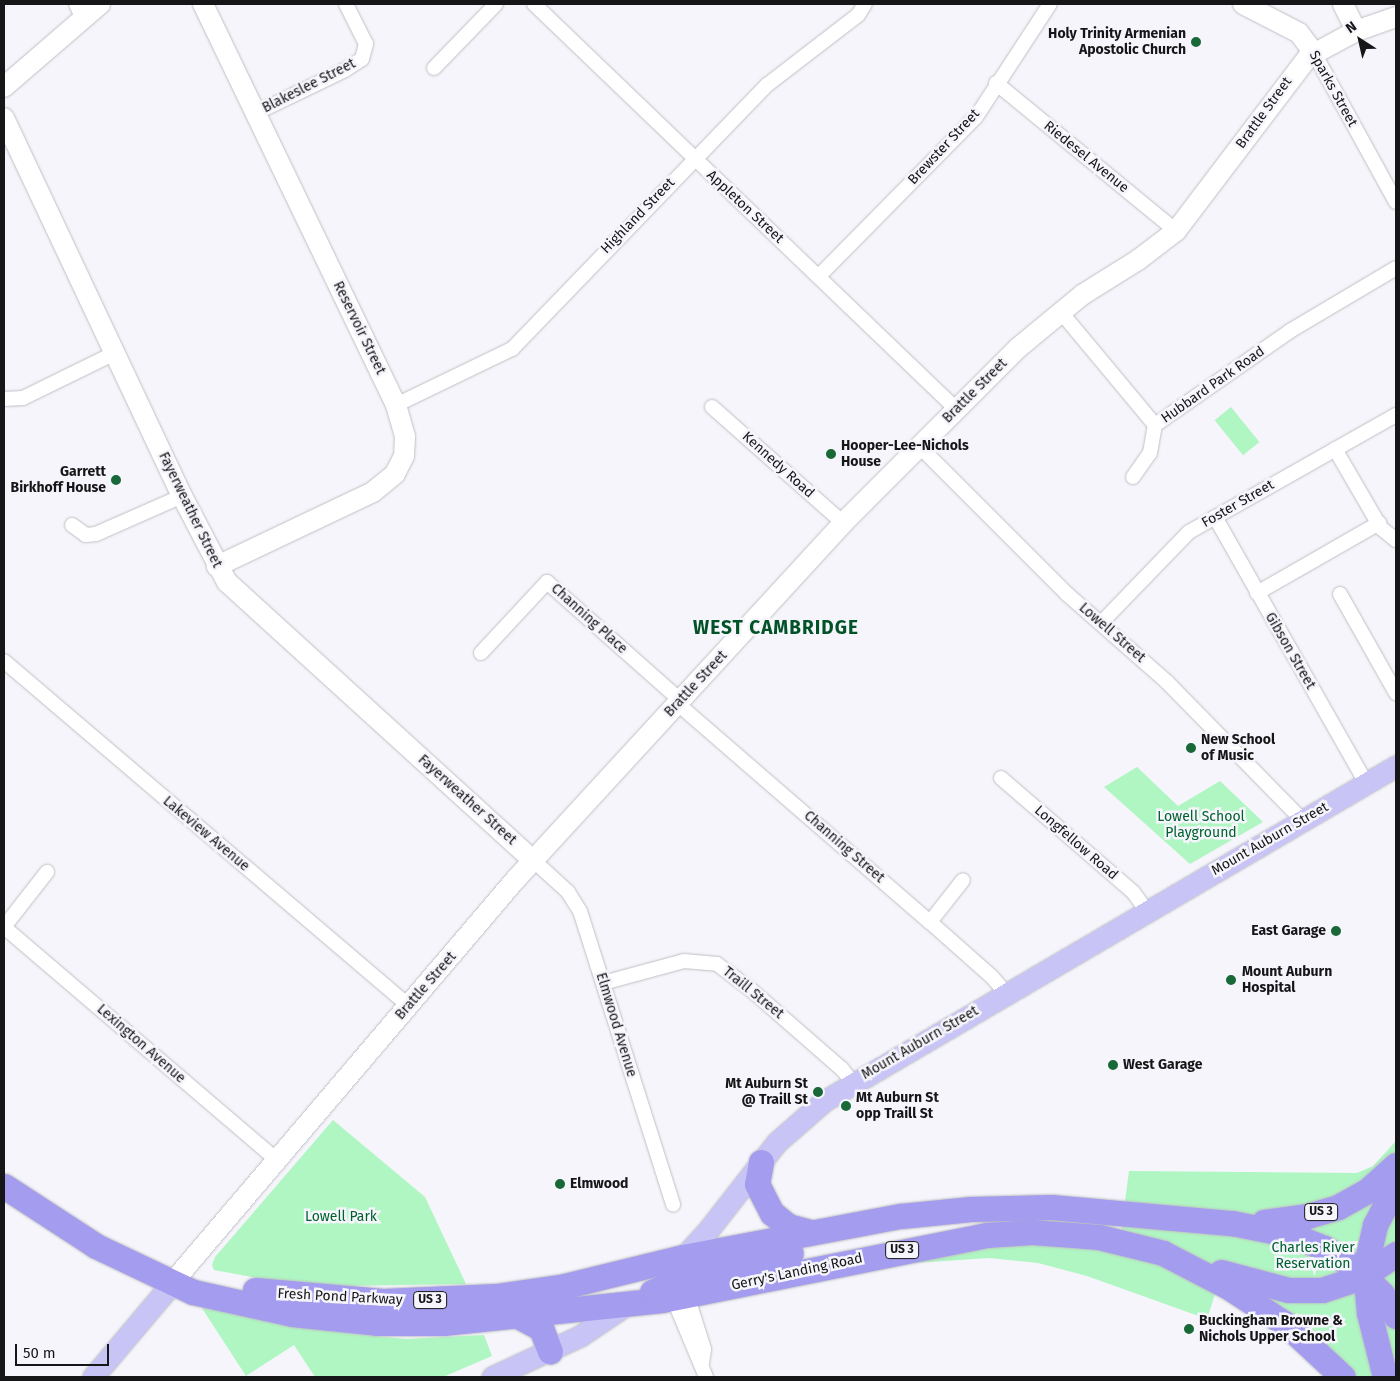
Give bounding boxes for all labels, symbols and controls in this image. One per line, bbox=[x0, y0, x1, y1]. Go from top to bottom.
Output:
north arrow bbox=[1335, 15, 1385, 65]
text: N bbox=[1342, 18, 1360, 37]
place label: Holy Trinity Armenian Apostolic Church bbox=[1048, 26, 1186, 58]
marker: Holy Trinity Armenian Apostolic Church bbox=[1190, 36, 1202, 48]
street label: Sparks Street bbox=[1305, 48, 1361, 130]
street label: Blakeslee Street bbox=[260, 55, 358, 117]
street label: Brattle Street bbox=[1232, 74, 1296, 152]
street label: Brewster Street bbox=[905, 106, 983, 188]
street label: Riedesel Avenue bbox=[1040, 118, 1132, 196]
street label: Appleton Street bbox=[703, 167, 787, 247]
street label: Highland Street bbox=[598, 175, 678, 257]
street label: Reservoir Street bbox=[329, 279, 389, 377]
street label: Hubbard Park Road bbox=[1158, 343, 1268, 427]
street label: Brattle Street bbox=[939, 355, 1011, 427]
street label: Kennedy Road bbox=[739, 428, 817, 502]
place label: Hooper-Lee-Nichols House bbox=[841, 438, 969, 471]
marker: Hooper-Lee-Nichols House bbox=[825, 448, 837, 460]
street label: Fayerweather Street bbox=[155, 449, 225, 571]
place label: Garrett Birkhoff House bbox=[11, 464, 106, 497]
marker: Garrett Birkhoff House bbox=[110, 474, 122, 486]
street label: Foster Street bbox=[1199, 477, 1277, 531]
street label: Channing Place bbox=[547, 580, 631, 658]
street label: Lowell Street bbox=[1075, 600, 1149, 666]
street label: Gibson Street bbox=[1261, 610, 1319, 692]
district label: WEST CAMBRIDGE bbox=[691, 617, 861, 639]
street label: Brattle Street bbox=[661, 647, 731, 721]
place label: New School of Music bbox=[1201, 732, 1275, 764]
marker: New School of Music bbox=[1185, 742, 1197, 754]
street label: Fayerweather Street bbox=[414, 751, 520, 849]
street label: Lakeview Avenue bbox=[159, 793, 253, 875]
street label: Mount Auburn Street bbox=[1209, 799, 1331, 879]
street label: Longfellow Road bbox=[1031, 802, 1121, 884]
street label: Channing Street bbox=[800, 808, 888, 886]
park label: Lowell School Playground bbox=[1157, 809, 1245, 842]
place label: East Garage bbox=[1251, 923, 1326, 939]
marker: East Garage bbox=[1330, 925, 1342, 937]
street label: Brattle Street bbox=[392, 949, 460, 1023]
street label: Traill Street bbox=[719, 963, 787, 1023]
place label: Mount Auburn Hospital bbox=[1242, 964, 1332, 996]
street label: Elmwood Avenue bbox=[592, 971, 640, 1079]
marker: Mount Auburn Hospital bbox=[1224, 973, 1238, 987]
street label: Lexington Avenue bbox=[93, 1001, 189, 1087]
street label: Mount Auburn Street bbox=[859, 1003, 981, 1083]
place label: West Garage bbox=[1123, 1057, 1202, 1073]
marker: West Garage bbox=[1107, 1059, 1119, 1071]
place label: Mt Auburn St @ Traill St bbox=[725, 1076, 808, 1108]
marker: Mt Auburn St @ Traill St bbox=[812, 1086, 824, 1098]
place label: Mt Auburn St opp Traill St bbox=[856, 1090, 939, 1122]
marker: Mt Auburn St opp Traill St bbox=[840, 1100, 852, 1112]
place label: Elmwood bbox=[570, 1176, 628, 1192]
marker: Elmwood bbox=[554, 1178, 566, 1190]
road number: US 3 bbox=[1304, 1202, 1338, 1222]
park label: Lowell Park bbox=[305, 1209, 377, 1225]
road number: US 3 bbox=[884, 1240, 920, 1260]
park label: Charles River Reservation bbox=[1271, 1240, 1355, 1272]
street label: Gerry's Landing Road bbox=[730, 1250, 864, 1294]
street label: Fresh Pond Parkway bbox=[277, 1285, 403, 1309]
road number: US 3 bbox=[412, 1290, 448, 1310]
place label: Buckingham Browne & Nichols Upper School bbox=[1199, 1313, 1343, 1345]
marker: Buckingham Browne & Nichols Upper School bbox=[1183, 1323, 1195, 1335]
scale bar bbox=[18, 1334, 111, 1366]
text: 50 m bbox=[23, 1344, 56, 1362]

